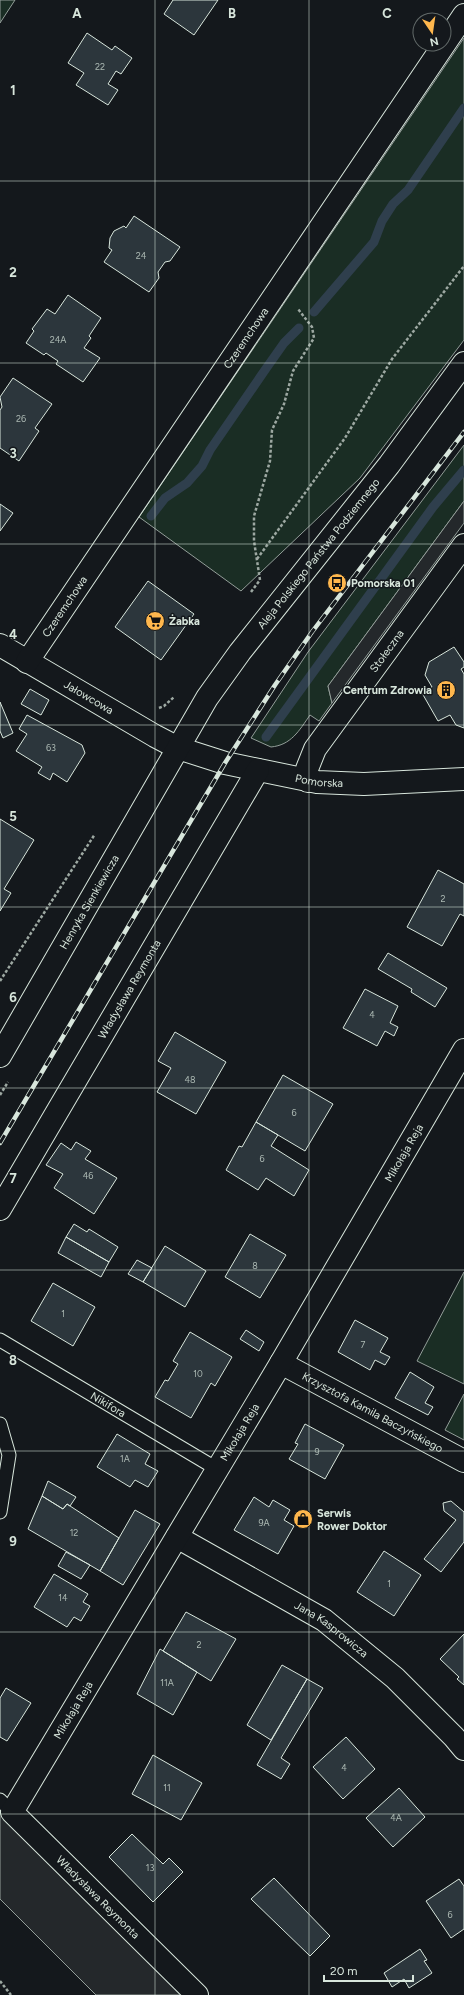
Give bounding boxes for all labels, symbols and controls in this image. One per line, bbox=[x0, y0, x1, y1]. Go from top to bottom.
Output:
text: A bbox=[72, 6, 82, 21]
text: B bbox=[228, 6, 236, 21]
text: C bbox=[382, 6, 392, 21]
north arrow bbox=[412, 12, 452, 52]
text: N bbox=[429, 34, 440, 49]
house number: 22 bbox=[95, 61, 105, 72]
text: 1 bbox=[10, 83, 16, 98]
house number: 24 bbox=[136, 250, 147, 261]
text: 2 bbox=[9, 265, 17, 280]
street label: Czeremchowa bbox=[221, 305, 271, 371]
house number: 24A bbox=[50, 334, 66, 345]
house number: 26 bbox=[16, 413, 26, 424]
text: 3 bbox=[9, 446, 17, 461]
street label: Aleja Polskiego Państwa Podziemnego bbox=[255, 476, 383, 632]
bus stop icon: Pomorska 01 bbox=[326, 572, 348, 594]
street label: Czeremchowa bbox=[40, 574, 90, 640]
place label: Pomorska 01 bbox=[351, 577, 415, 590]
supermarket icon: Żabka bbox=[144, 610, 166, 632]
place label: Żabka bbox=[169, 614, 200, 628]
text: 4 bbox=[9, 627, 17, 642]
street label: Stołeczna bbox=[367, 627, 407, 675]
street label: Jałowcowa bbox=[61, 678, 116, 717]
building icon: Centrum Zdrowia bbox=[435, 679, 457, 701]
place label: Centrum Zdrowia bbox=[343, 684, 432, 697]
house number: 63 bbox=[46, 742, 56, 753]
street label: Pomorska bbox=[294, 772, 343, 790]
text: 5 bbox=[9, 809, 17, 824]
street label: Henryka Sienkiewicza bbox=[57, 853, 122, 952]
house number: 2 bbox=[440, 893, 446, 904]
street label: Władysława Reymonta bbox=[96, 938, 164, 1041]
text: 6 bbox=[9, 990, 17, 1005]
house number: 4 bbox=[369, 1009, 375, 1020]
house number: 48 bbox=[184, 1074, 196, 1085]
house number: 6 bbox=[291, 1107, 297, 1118]
street label: Mikołaja Reja bbox=[382, 1122, 426, 1185]
house number: 6 bbox=[259, 1153, 265, 1164]
house number: 46 bbox=[83, 1170, 93, 1181]
text: 7 bbox=[9, 1171, 17, 1186]
house number: 8 bbox=[252, 1260, 258, 1271]
house number: 1 bbox=[61, 1308, 65, 1319]
house number: 7 bbox=[361, 1339, 366, 1350]
text: 8 bbox=[9, 1353, 17, 1368]
house number: 10 bbox=[193, 1368, 203, 1379]
street label: Krzysztofa Kamila Baczyńskiego bbox=[300, 1370, 445, 1455]
street label: Nikifora bbox=[88, 1389, 128, 1420]
street label: Mikołaja Reja bbox=[218, 1401, 262, 1464]
house number: 9 bbox=[314, 1446, 320, 1457]
house number: 1A bbox=[120, 1453, 130, 1464]
place label: Serwis Rower Doktor bbox=[317, 1507, 388, 1533]
shop icon: Serwis Rower Doktor bbox=[292, 1508, 314, 1530]
house number: 9A bbox=[258, 1517, 270, 1528]
house number: 12 bbox=[70, 1527, 78, 1538]
text: 9 bbox=[9, 1534, 17, 1549]
house number: 1 bbox=[387, 1578, 391, 1589]
house number: 14 bbox=[58, 1592, 68, 1603]
street label: Jana Kasprowicza bbox=[292, 1599, 370, 1660]
house number: 2 bbox=[196, 1639, 202, 1650]
house number: 11A bbox=[160, 1677, 174, 1688]
street label: Mikołaja Reja bbox=[51, 1679, 96, 1742]
house number: 4 bbox=[341, 1762, 347, 1773]
house number: 11 bbox=[163, 1782, 171, 1793]
house number: 4A bbox=[390, 1812, 402, 1823]
street label: Władysława Reymonta bbox=[53, 1853, 142, 1942]
house number: 13 bbox=[146, 1862, 154, 1873]
house number: 6 bbox=[447, 1909, 453, 1920]
scale bar bbox=[324, 1957, 413, 1983]
text: 20 m bbox=[330, 1964, 358, 1978]

